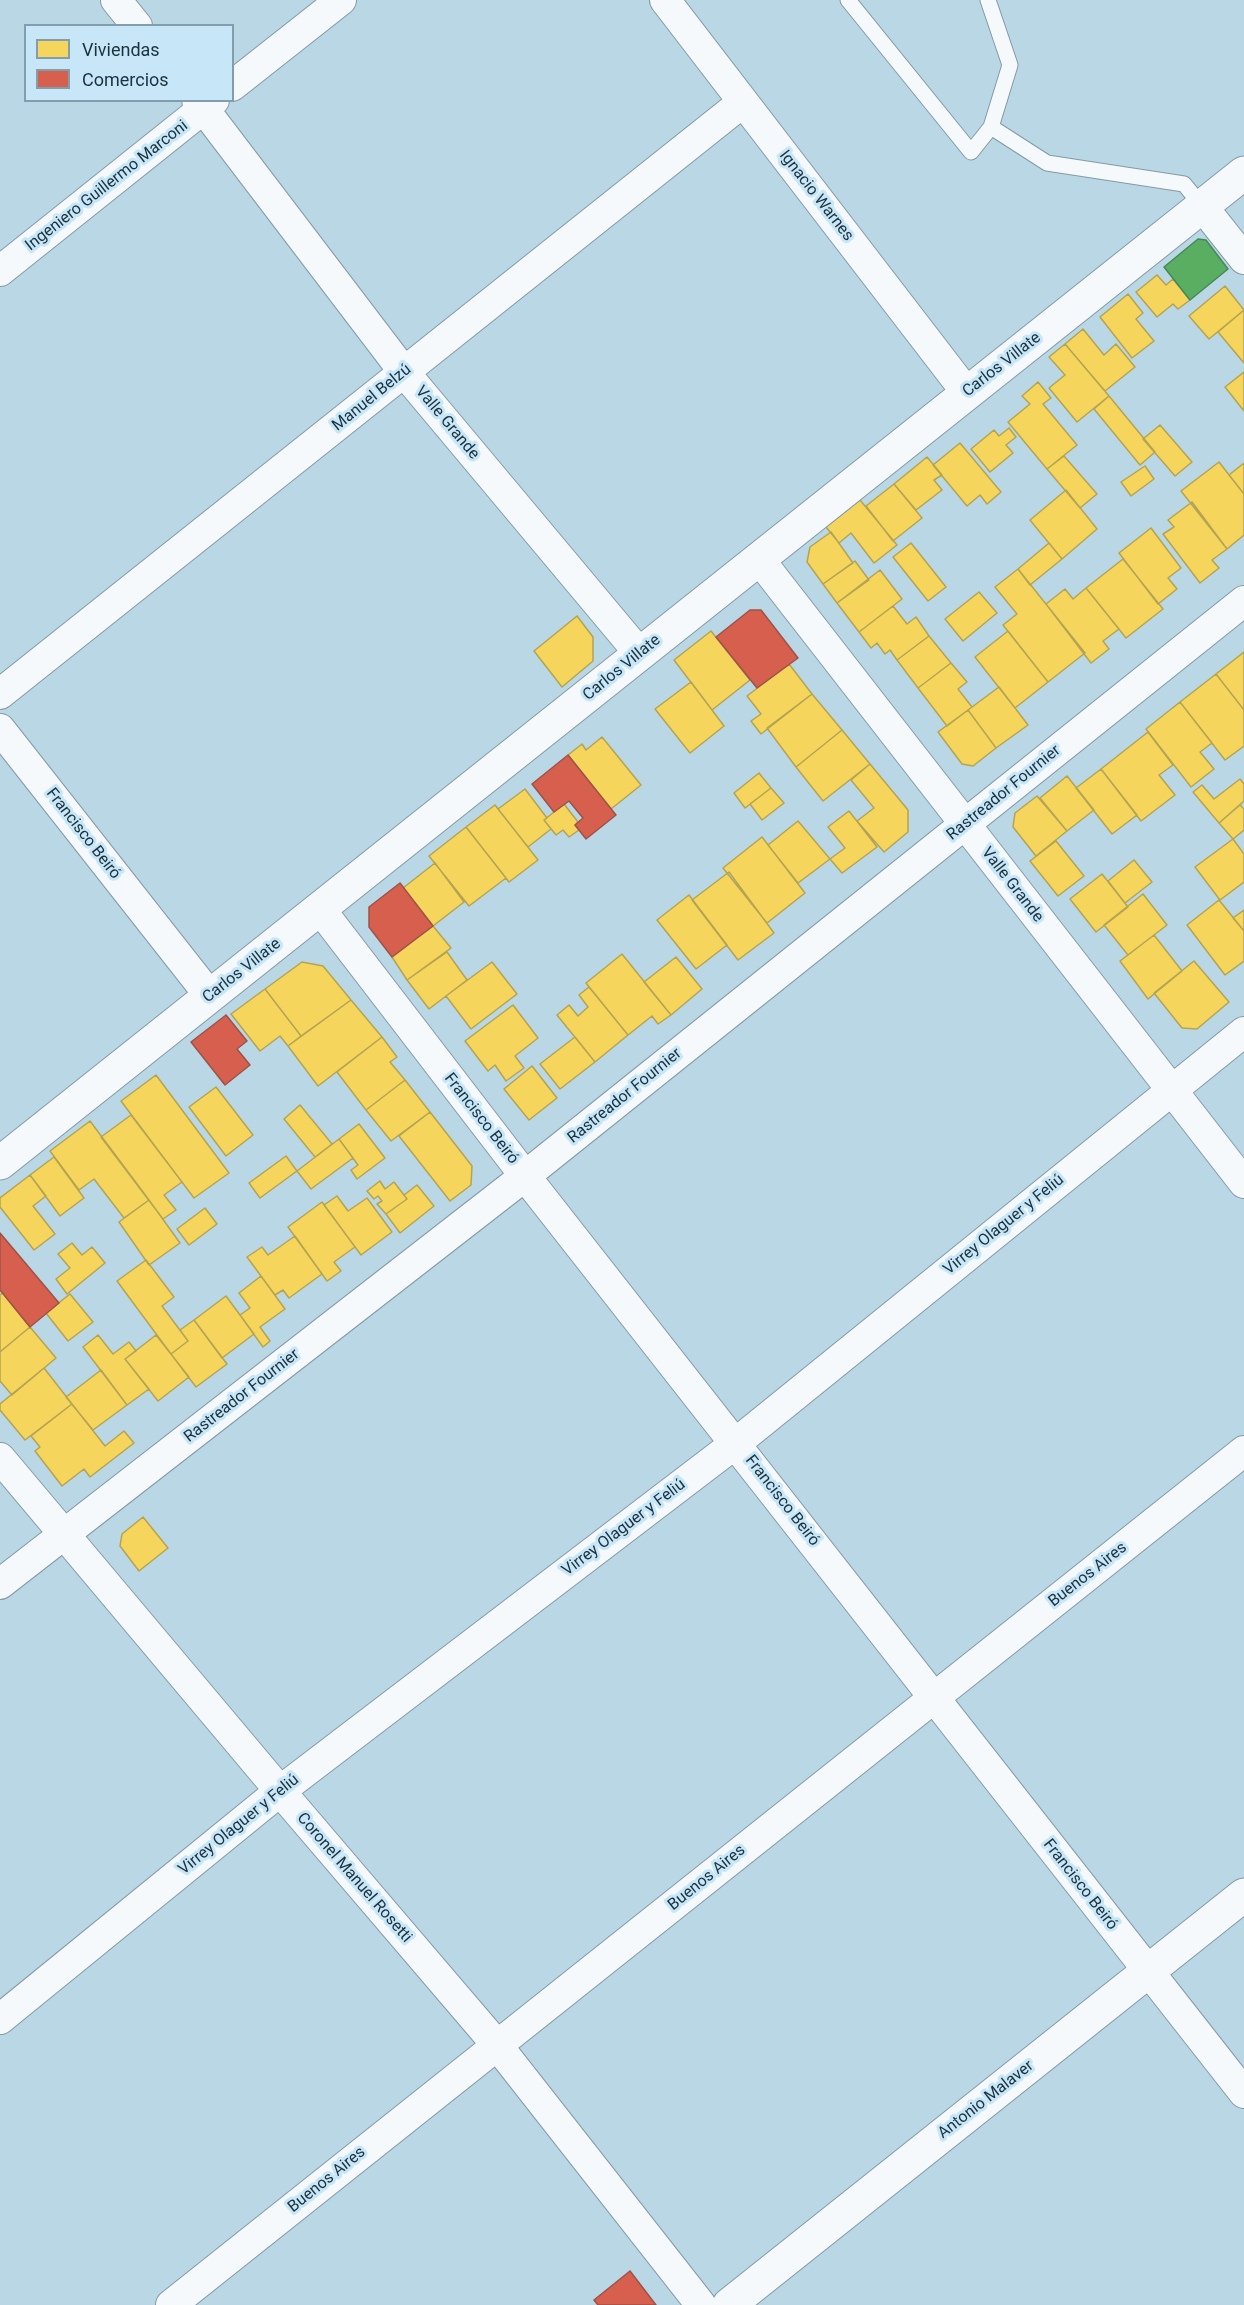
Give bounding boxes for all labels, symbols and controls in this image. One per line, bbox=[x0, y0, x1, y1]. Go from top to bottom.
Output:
legend bbox=[24, 24, 234, 102]
text: Viviendas bbox=[82, 39, 160, 60]
text: Comercios bbox=[82, 69, 169, 90]
street label: Ingeniero Guillermo Marconi bbox=[22, 117, 192, 255]
street label: Ignacio Warnes bbox=[775, 147, 857, 245]
street label: Carlos Villate bbox=[959, 328, 1045, 402]
street label: Manuel Belzú bbox=[329, 360, 415, 436]
street label: Valle Grande bbox=[411, 382, 483, 464]
street label: Carlos Villate bbox=[579, 631, 665, 705]
street label: Rastreador Fournier bbox=[943, 741, 1065, 845]
street label: Francisco Beiró bbox=[42, 785, 124, 883]
street label: Valle Grande bbox=[977, 844, 1047, 926]
street label: Carlos Villate bbox=[199, 934, 285, 1008]
street label: Rastreador Fournier bbox=[564, 1044, 686, 1148]
street label: Francisco Beiró bbox=[440, 1070, 522, 1168]
street label: Virrey Olaguer y Feliú bbox=[940, 1171, 1068, 1279]
street label: Rastreador Fournier bbox=[181, 1345, 303, 1447]
street label: Francisco Beiró bbox=[741, 1452, 823, 1550]
street label: Virrey Olaguer y Feliú bbox=[559, 1475, 689, 1581]
street label: Buenos Aires bbox=[1045, 1539, 1131, 1611]
street label: Virrey Olaguer y Feliú bbox=[175, 1771, 303, 1879]
street label: Coronel Manuel Rosetti bbox=[292, 1809, 416, 1947]
street label: Francisco Beiró bbox=[1039, 1836, 1121, 1934]
street label: Buenos Aires bbox=[665, 1841, 749, 1915]
street label: Antonio Malaver bbox=[934, 2057, 1038, 2143]
street label: Buenos Aires bbox=[285, 2143, 369, 2217]

